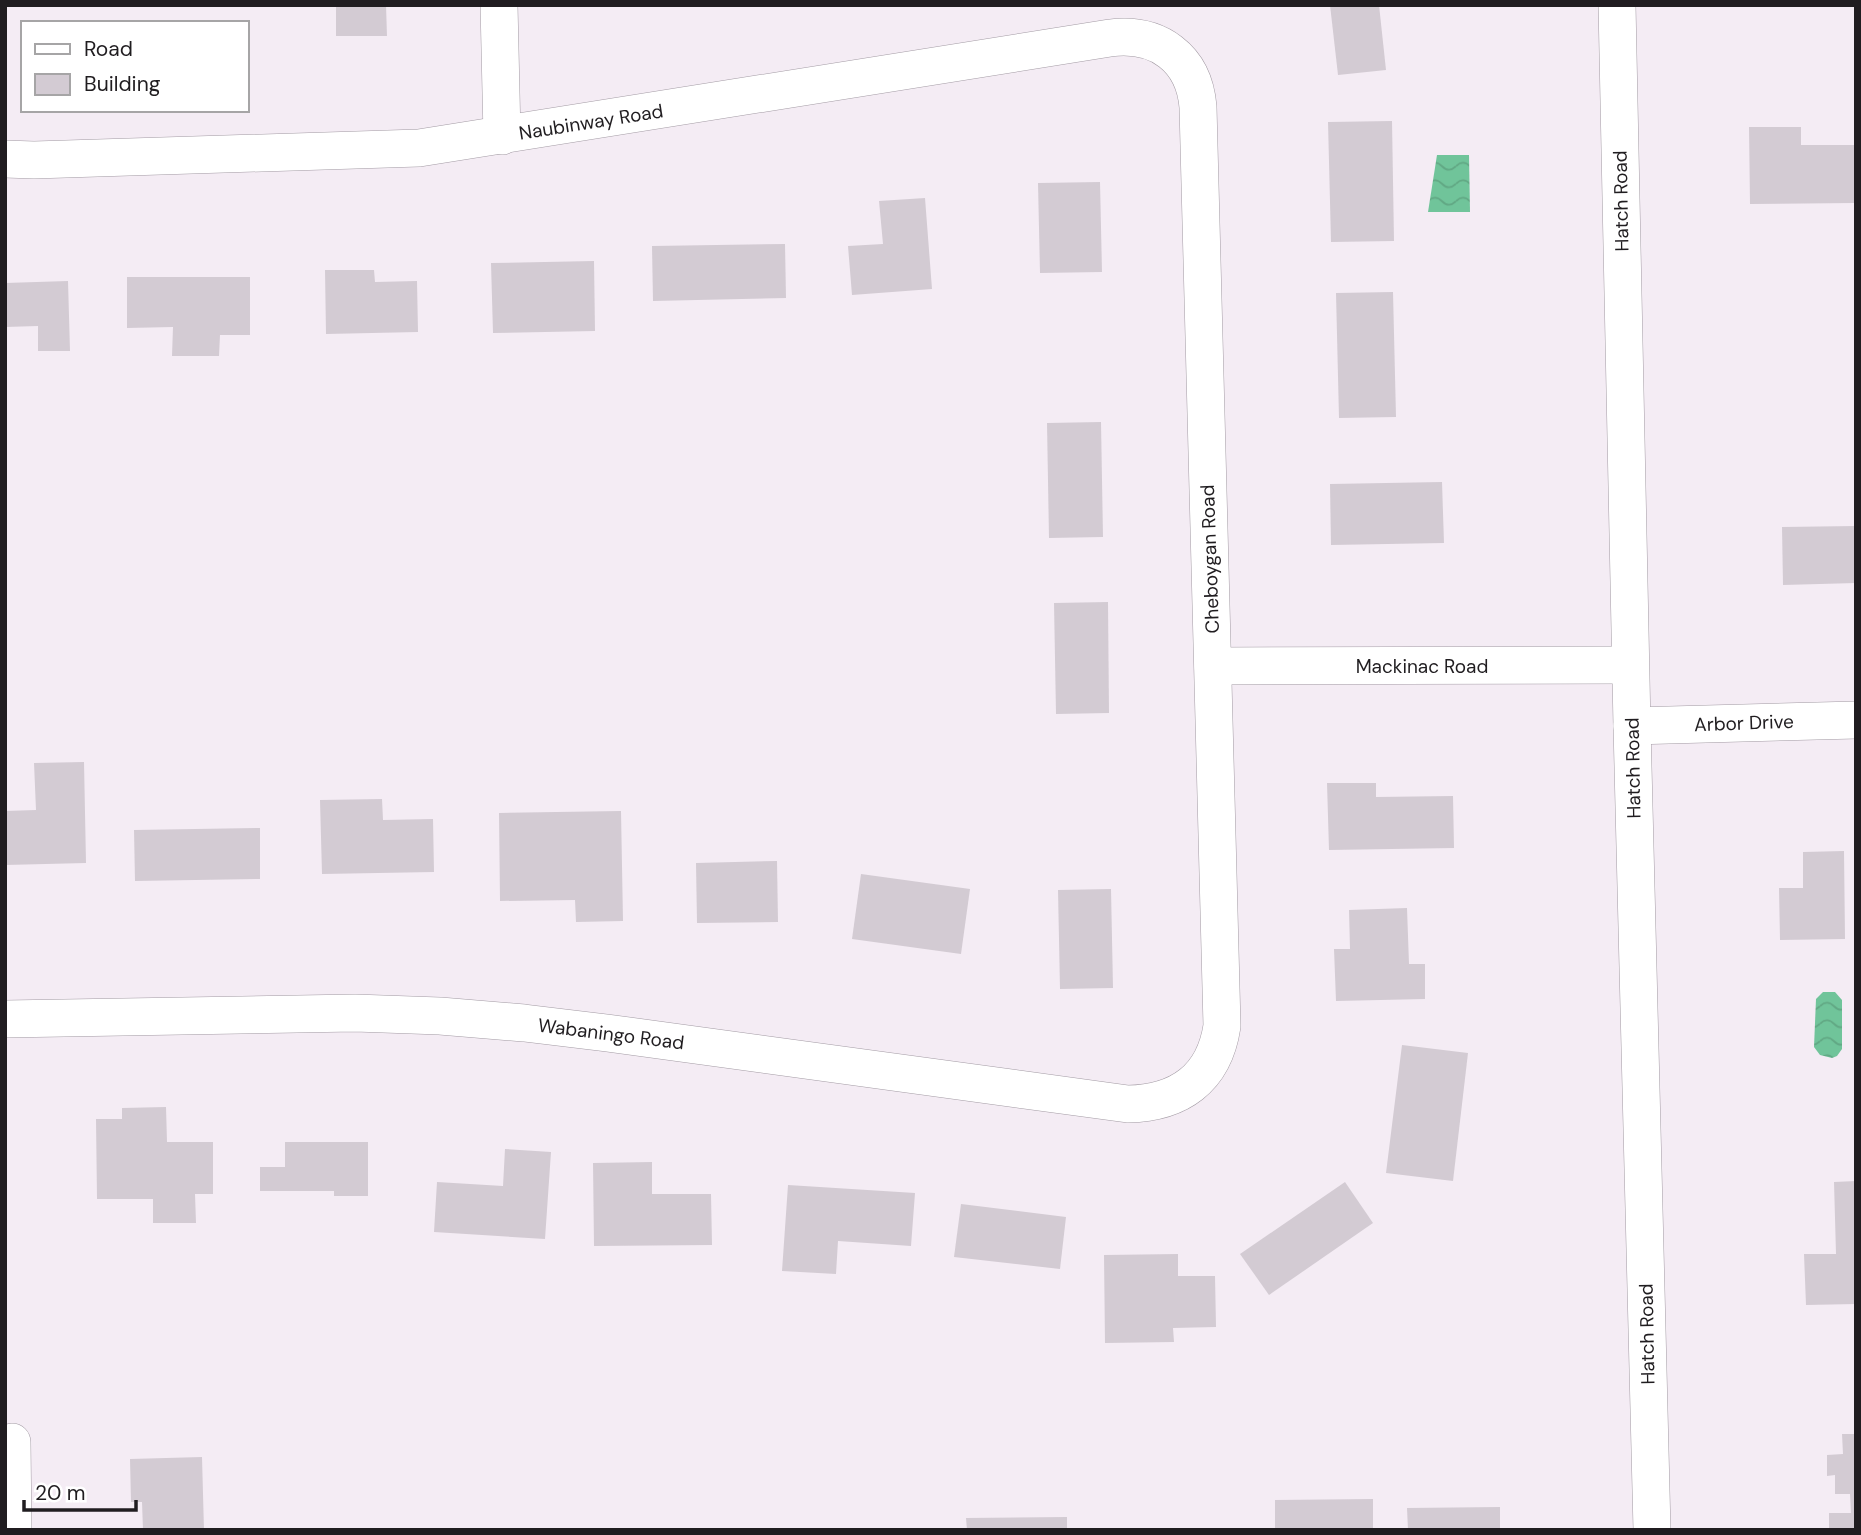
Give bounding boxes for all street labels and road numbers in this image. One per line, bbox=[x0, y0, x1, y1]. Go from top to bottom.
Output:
street label: Naubinway Road bbox=[517, 98, 665, 146]
street label: Hatch Road bbox=[1608, 150, 1634, 252]
street label: Cheboygan Road bbox=[1195, 484, 1225, 634]
street label: Mackinac Road bbox=[1356, 654, 1488, 679]
street label: Arbor Drive bbox=[1694, 709, 1794, 737]
street label: Hatch Road bbox=[1620, 717, 1646, 819]
street label: Wabaningo Road bbox=[536, 1013, 686, 1055]
street label: Hatch Road bbox=[1634, 1283, 1660, 1385]

